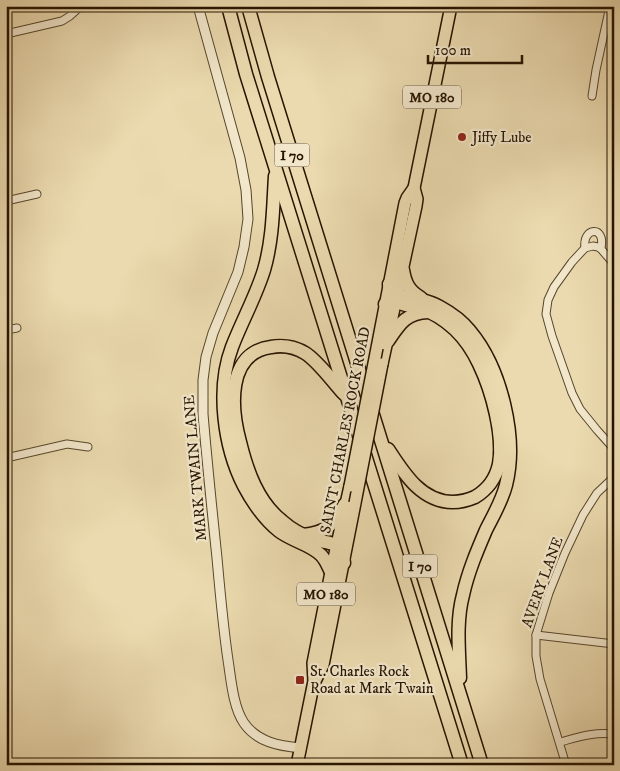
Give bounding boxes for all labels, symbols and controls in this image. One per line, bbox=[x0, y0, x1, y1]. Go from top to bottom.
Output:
scale bar bbox=[428, 32, 521, 64]
text: 100 m bbox=[435, 41, 471, 60]
road number: MO 180 bbox=[403, 85, 461, 108]
place label: Jiffy Lube bbox=[470, 128, 532, 147]
marker: Jiffy Lube bbox=[456, 131, 468, 143]
road number: I 70 bbox=[274, 144, 310, 166]
street label: SAINT CHARLES ROCK ROAD bbox=[316, 325, 375, 535]
street label: MARK TWAIN LANE bbox=[180, 394, 211, 542]
street label: AVERY LANE bbox=[517, 534, 568, 630]
road number: I 70 bbox=[402, 554, 438, 578]
road number: MO 180 bbox=[297, 582, 355, 606]
place label: St. Charles Rock Road at Mark Twain bbox=[310, 662, 434, 698]
marker: St. Charles Rock Road at Mark Twain bbox=[294, 674, 306, 686]

